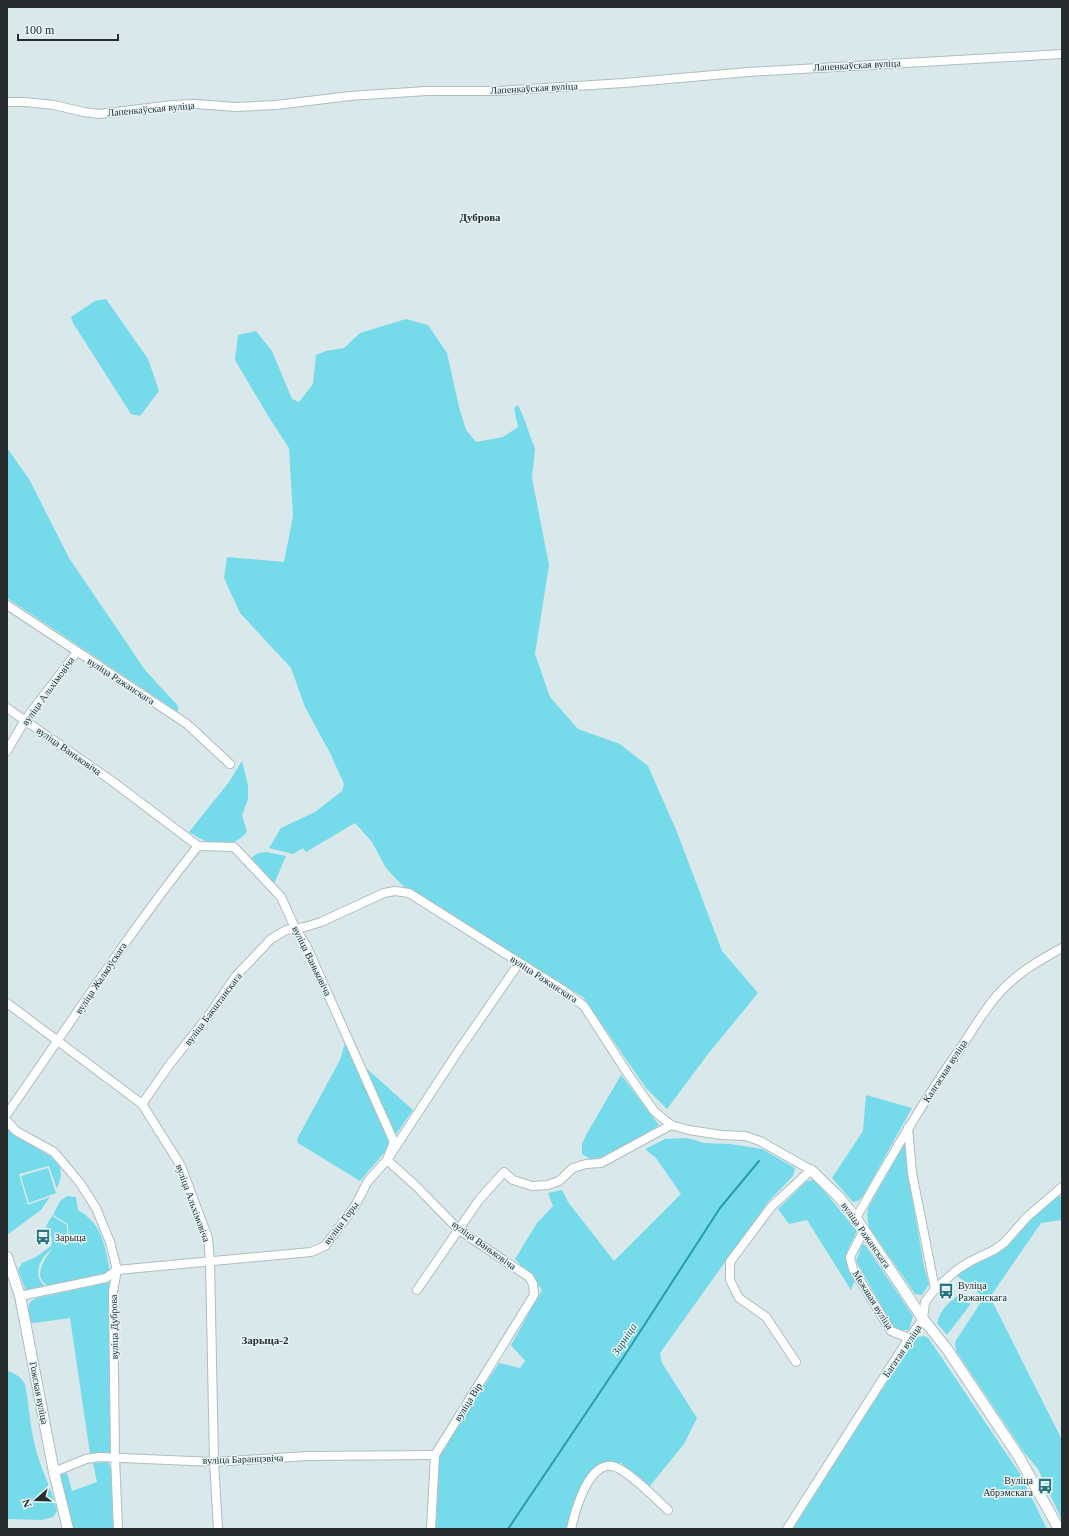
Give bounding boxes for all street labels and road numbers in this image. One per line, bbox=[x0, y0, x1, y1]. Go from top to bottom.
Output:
street label: Лапенкаўская вуліца bbox=[813, 57, 902, 73]
street label: Лапенкаўская вуліца bbox=[490, 80, 579, 96]
street label: Лапенкаўская вуліца bbox=[107, 100, 196, 118]
street label: вуліца Альхімовіча bbox=[19, 654, 77, 727]
street label: вуліца Ражанскага bbox=[85, 655, 157, 707]
street label: вуліца Ваньковіча bbox=[35, 725, 104, 778]
street label: вуліца Ваньковіча bbox=[290, 924, 334, 998]
street label: вуліца Жалкоўскага bbox=[73, 940, 129, 1016]
street label: вуліца Ражанскага bbox=[508, 953, 580, 1005]
street label: вуліца Бакштанскага bbox=[182, 970, 244, 1048]
street label: Калгасная вуліца bbox=[921, 1037, 970, 1104]
street label: вуліца Альхімовіча bbox=[174, 1163, 212, 1244]
street label: вуліца Горы bbox=[321, 1199, 361, 1247]
street label: вуліца Ражанскага bbox=[839, 1200, 893, 1270]
street label: вуліца Ваньковіча bbox=[450, 1218, 519, 1272]
street label: Межавая вуліца bbox=[851, 1269, 896, 1332]
street label: вуліца Дуброва bbox=[108, 1294, 120, 1359]
street label: Багатая вуліца bbox=[880, 1322, 924, 1379]
street label: Гожская вуліца bbox=[28, 1361, 51, 1426]
street label: вуліца Вір bbox=[452, 1381, 484, 1423]
street label: вуліца Баранцэвіча bbox=[203, 1452, 284, 1466]

